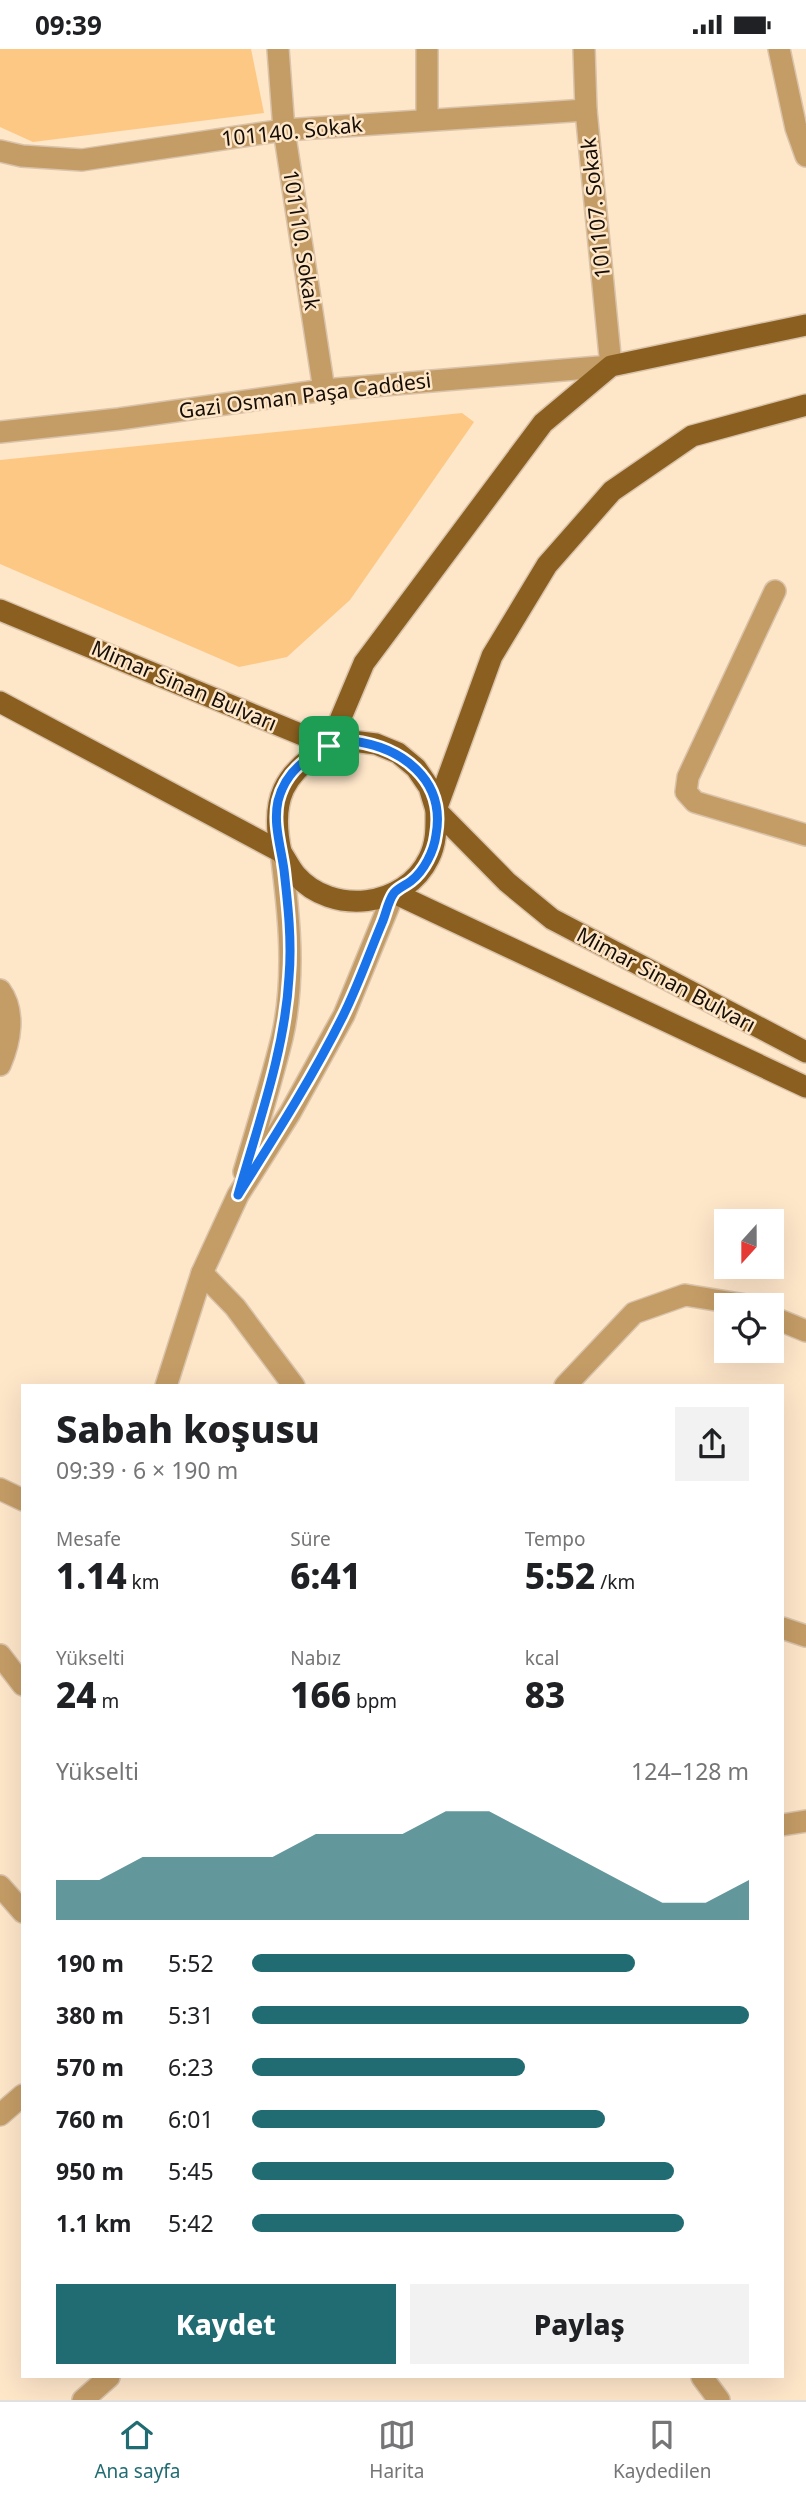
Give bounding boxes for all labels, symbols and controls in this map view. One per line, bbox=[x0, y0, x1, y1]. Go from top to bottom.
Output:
text: 09:39 bbox=[35, 7, 102, 43]
street label: 101140. Sokak bbox=[220, 110, 365, 152]
street label: 101107. Sokak bbox=[574, 135, 616, 280]
street label: 101110. Sokak bbox=[277, 168, 327, 313]
street label: Gazi Osman Paşa Caddesi bbox=[177, 366, 433, 424]
street label: Mimar Sinan Bulvarı bbox=[87, 633, 281, 737]
pin bbox=[299, 716, 359, 776]
icon: arrive bbox=[310, 727, 348, 765]
street label: Mimar Sinan Bulvarı bbox=[572, 920, 761, 1038]
north arrow bbox=[714, 1209, 784, 1279]
map controls bbox=[714, 1209, 784, 1363]
button: locate bbox=[714, 1293, 784, 1363]
text: Sabah koşusu bbox=[56, 1402, 320, 1454]
button: share bbox=[675, 1407, 749, 1481]
text: 09:39 · 6 × 190 m bbox=[56, 1454, 238, 1486]
text: Mesafe bbox=[56, 1526, 121, 1552]
text: Süre bbox=[290, 1526, 331, 1552]
text: Tempo bbox=[525, 1526, 586, 1552]
text: 1.14 bbox=[56, 1552, 127, 1599]
text: 6:41 bbox=[290, 1552, 361, 1599]
text: 5:52 bbox=[525, 1552, 595, 1599]
text: km bbox=[127, 1569, 160, 1595]
text: /km bbox=[595, 1569, 635, 1595]
text: Yükselti bbox=[56, 1645, 125, 1671]
text: Nabız bbox=[290, 1645, 341, 1671]
text: kcal bbox=[525, 1645, 559, 1671]
text: 24 bbox=[56, 1671, 96, 1718]
text: 166 bbox=[290, 1671, 351, 1718]
text: 83 bbox=[525, 1671, 565, 1718]
text: m bbox=[96, 1688, 119, 1714]
text: bpm bbox=[351, 1688, 397, 1714]
text: Yükselti bbox=[56, 1755, 139, 1787]
text: 124–128 m bbox=[631, 1755, 749, 1787]
text: 190 m bbox=[56, 1947, 124, 1979]
text: 5:52 bbox=[168, 1947, 214, 1979]
text: 380 m bbox=[56, 1999, 124, 2031]
text: 5:31 bbox=[168, 1999, 214, 2031]
text: 570 m bbox=[56, 2051, 124, 2083]
text: 6:23 bbox=[168, 2051, 214, 2083]
text: 760 m bbox=[56, 2103, 124, 2135]
text: 6:01 bbox=[168, 2103, 214, 2135]
text: 950 m bbox=[56, 2155, 124, 2187]
text: 5:45 bbox=[168, 2155, 214, 2187]
text: 1.1 km bbox=[56, 2207, 131, 2239]
text: 5:42 bbox=[168, 2207, 214, 2239]
button: Kaydet bbox=[56, 2284, 396, 2364]
button: Paylaş bbox=[410, 2284, 749, 2364]
tab: Ana sayfa bbox=[94, 2416, 181, 2484]
tab: Harita bbox=[369, 2416, 424, 2484]
tab: Kaydedilen bbox=[613, 2416, 712, 2484]

